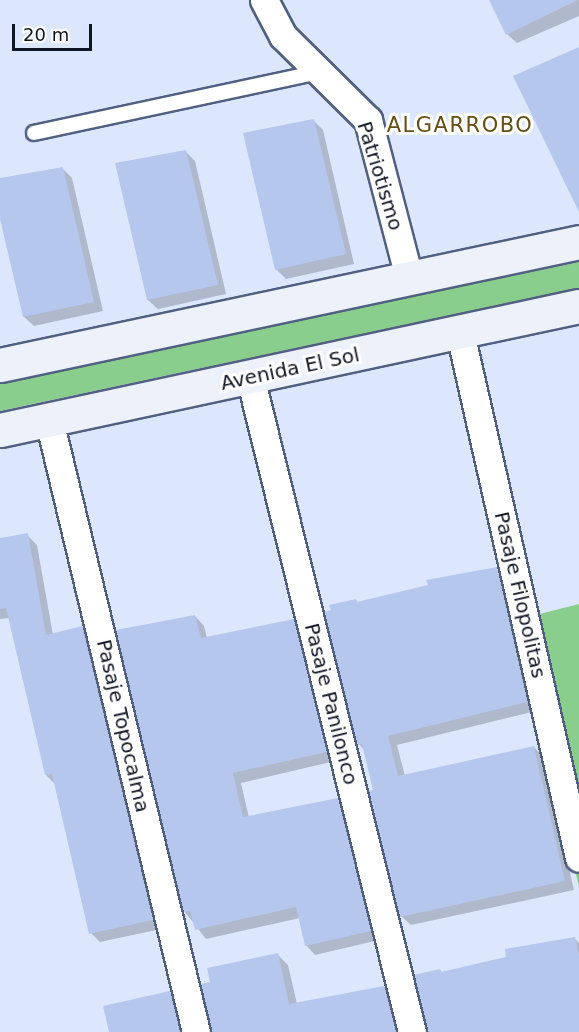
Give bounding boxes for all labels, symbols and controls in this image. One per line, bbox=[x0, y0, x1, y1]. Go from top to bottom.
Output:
scale bar bbox=[15, 12, 94, 50]
text: 20 m bbox=[23, 24, 69, 45]
district label: ALGARROBO bbox=[387, 112, 533, 138]
street label: Patriotismo bbox=[352, 119, 408, 233]
street label: Avenida El Sol bbox=[218, 343, 362, 395]
street label: Pasaje Filopolitas bbox=[489, 509, 551, 681]
street label: Pasaje Panilonco bbox=[299, 621, 363, 787]
street label: Pasaje Topocalma bbox=[91, 637, 155, 815]

